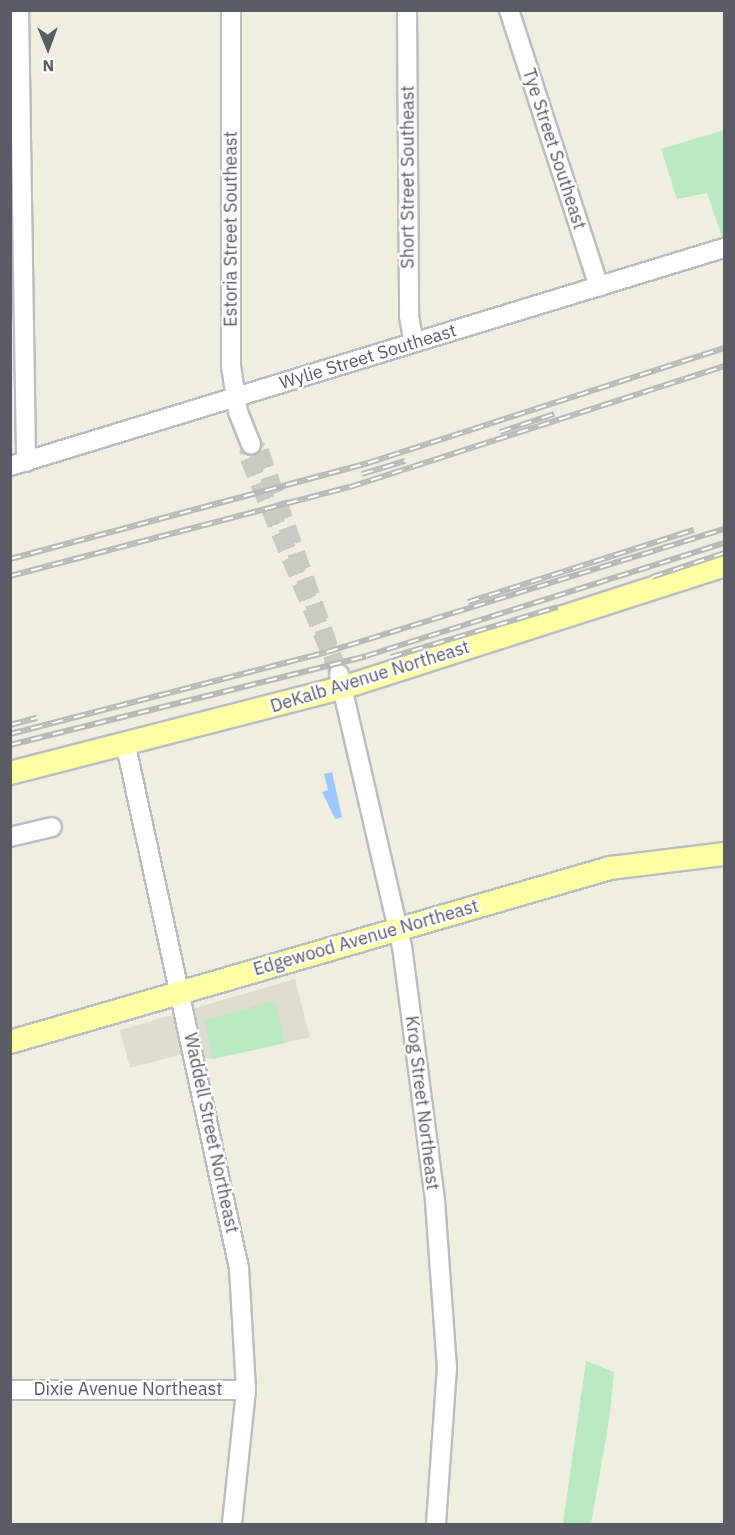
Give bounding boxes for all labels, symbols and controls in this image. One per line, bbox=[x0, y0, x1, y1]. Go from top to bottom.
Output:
north arrow bbox=[18, 18, 78, 78]
text: N bbox=[42, 56, 54, 76]
street label: Tye Street Southeast bbox=[518, 66, 590, 232]
street label: Short Street Southeast bbox=[397, 85, 419, 269]
street label: Estoria Street Southeast bbox=[220, 131, 242, 327]
street label: Wylie Street Southeast bbox=[277, 320, 459, 394]
street label: DeKalb Avenue Northeast bbox=[268, 636, 472, 718]
street label: Edgewood Avenue Northeast bbox=[251, 895, 481, 981]
street label: Krog Street Northeast bbox=[401, 1014, 443, 1192]
street label: Waddell Street Northeast bbox=[179, 1031, 243, 1235]
street label: Dixie Avenue Northeast bbox=[33, 1378, 223, 1400]

